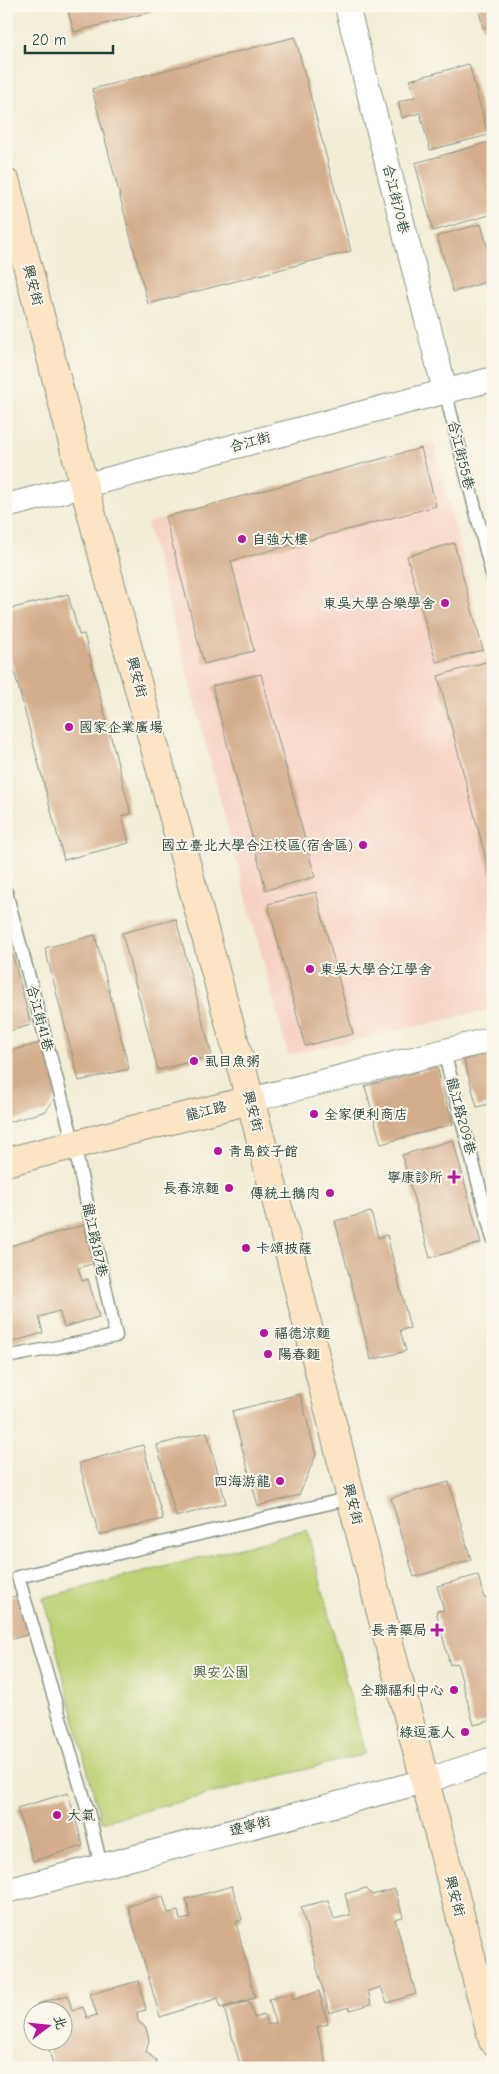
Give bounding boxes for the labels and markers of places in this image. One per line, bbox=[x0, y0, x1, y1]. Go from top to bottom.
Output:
place label: 自強大樓 bbox=[252, 531, 308, 548]
marker: 自強大樓 bbox=[236, 533, 248, 545]
place label: 東吳大學合樂學舍 bbox=[323, 595, 435, 612]
marker: 東吳大學合樂學舍 bbox=[439, 597, 451, 609]
place label: 國家企業廣場 bbox=[79, 719, 163, 736]
marker: 國家企業廣場 bbox=[63, 721, 75, 733]
place label: 國立臺北大學合江校區(宿舍區) bbox=[161, 837, 353, 854]
marker: 國立臺北大學合江校區(宿舍區) bbox=[357, 839, 369, 851]
place label: 東吳大學合江學舍 bbox=[320, 961, 432, 978]
marker: 東吳大學合江學舍 bbox=[304, 963, 316, 975]
place label: 虱目魚粥 bbox=[204, 1053, 260, 1070]
marker: 虱目魚粥 bbox=[188, 1055, 200, 1067]
place label: 全家便利商店 bbox=[324, 1106, 408, 1123]
marker: 全家便利商店 bbox=[308, 1108, 320, 1120]
place label: 青島餃子館 bbox=[228, 1143, 298, 1160]
marker: 青島餃子館 bbox=[212, 1145, 224, 1157]
place label: 寧康診所 bbox=[387, 1169, 443, 1186]
marker: 寧康診所 bbox=[447, 1170, 461, 1184]
place label: 長春涼麵 bbox=[163, 1180, 219, 1197]
marker: 長春涼麵 bbox=[223, 1182, 235, 1194]
place label: 傳統土鵝肉 bbox=[250, 1185, 320, 1202]
marker: 傳統土鵝肉 bbox=[324, 1187, 336, 1199]
place label: 卡頌披薩 bbox=[256, 1240, 312, 1257]
marker: 卡頌披薩 bbox=[240, 1242, 252, 1254]
place label: 福德涼麵 bbox=[274, 1325, 330, 1342]
marker: 福德涼麵 bbox=[258, 1327, 270, 1339]
place label: 陽春麵 bbox=[278, 1346, 320, 1363]
marker: 陽春麵 bbox=[262, 1348, 274, 1360]
place label: 四海游龍 bbox=[214, 1473, 270, 1490]
marker: 四海游龍 bbox=[274, 1475, 286, 1487]
place label: 長青藥局 bbox=[371, 1622, 427, 1639]
marker: 長青藥局 bbox=[431, 1624, 443, 1636]
place label: 全聯福利中心 bbox=[360, 1682, 444, 1699]
marker: 全聯福利中心 bbox=[448, 1684, 460, 1696]
place label: 綠逗薏人 bbox=[399, 1724, 455, 1741]
marker: 綠逗薏人 bbox=[459, 1726, 471, 1738]
place label: 大氣 bbox=[67, 1807, 95, 1824]
marker: 大氣 bbox=[51, 1809, 63, 1821]

